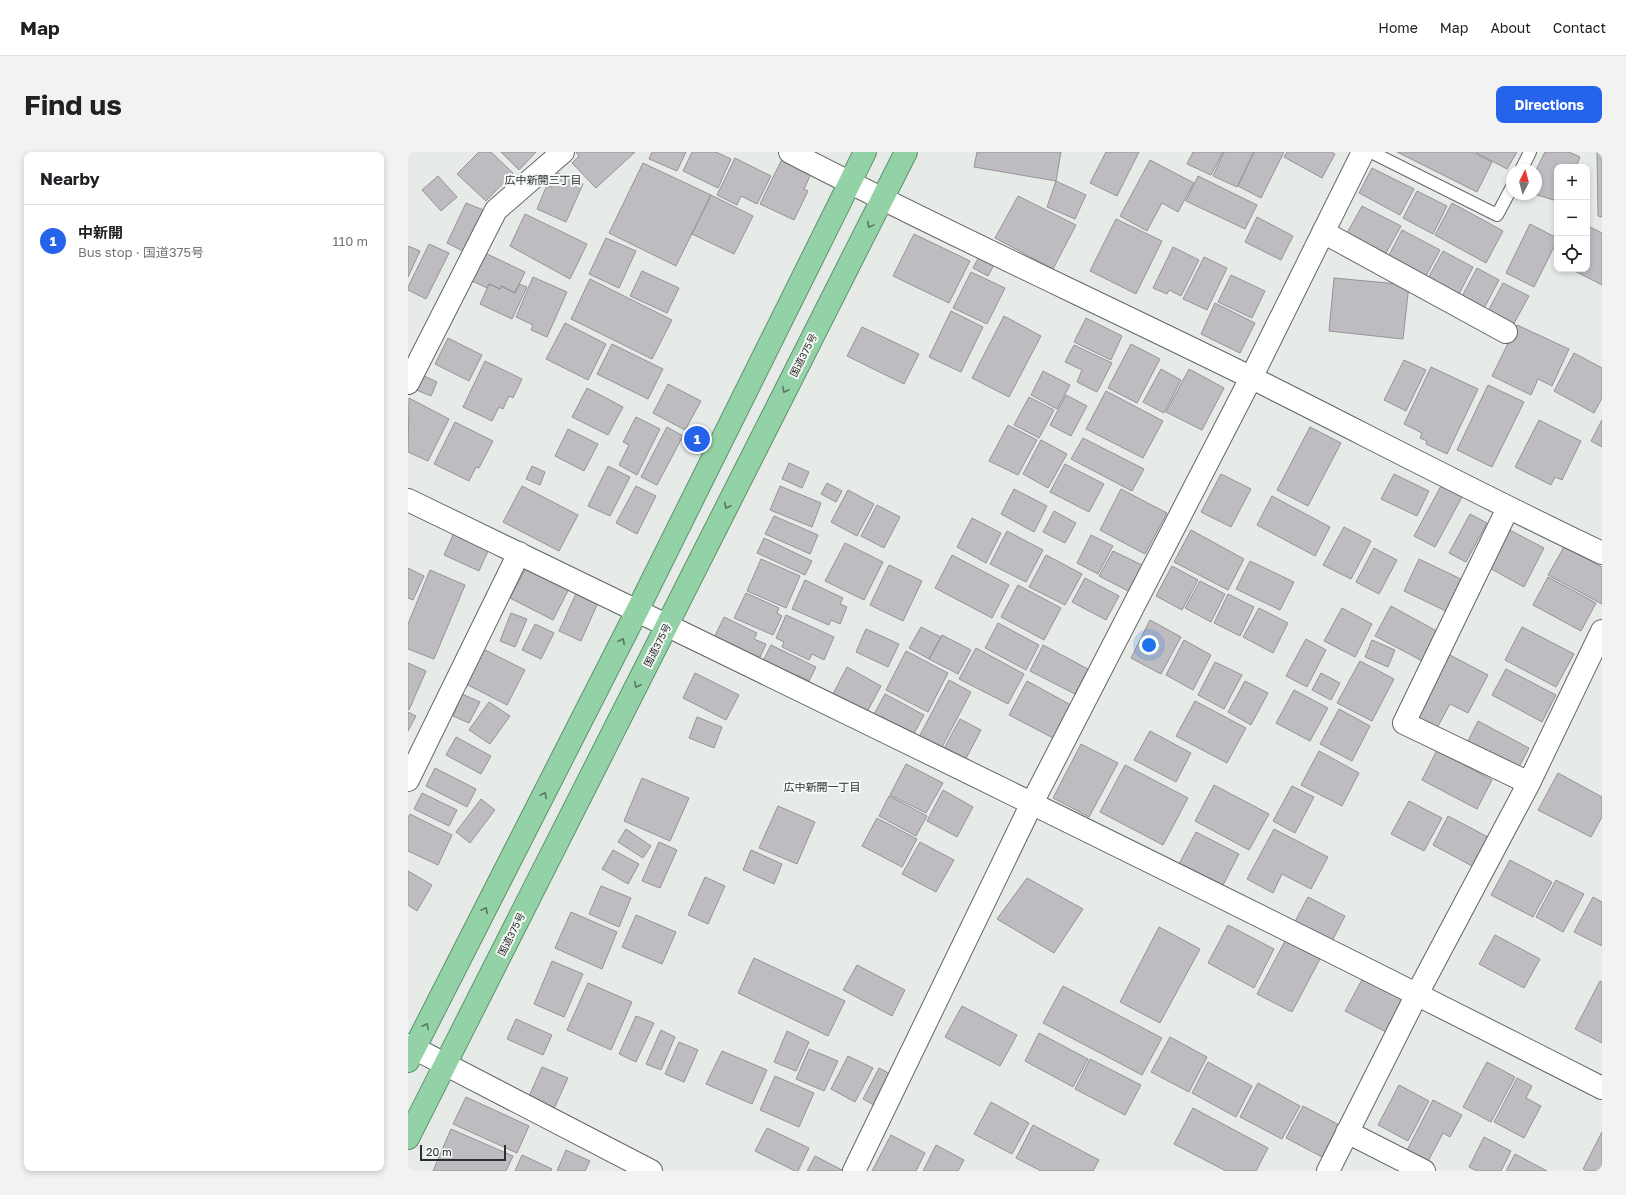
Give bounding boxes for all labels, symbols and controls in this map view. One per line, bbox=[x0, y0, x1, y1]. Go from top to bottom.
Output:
text: Map bbox=[20, 16, 60, 39]
text: Home bbox=[1378, 19, 1418, 36]
text: Map bbox=[1440, 19, 1468, 36]
text: About bbox=[1490, 19, 1531, 36]
text: Contact bbox=[1553, 19, 1606, 36]
button: Directions bbox=[1496, 86, 1602, 123]
text: Find us bbox=[24, 88, 122, 121]
north arrow bbox=[1506, 164, 1542, 200]
map controls bbox=[1554, 164, 1590, 272]
button: + bbox=[1554, 164, 1590, 200]
text: Nearby bbox=[40, 168, 100, 189]
district label: 広中新開三丁目 bbox=[505, 173, 582, 186]
button: − bbox=[1554, 200, 1590, 236]
one-way arrow bbox=[868, 220, 875, 228]
text: 中新開 bbox=[78, 223, 123, 241]
text: 1 bbox=[50, 233, 56, 249]
text: 110 m bbox=[333, 233, 368, 249]
button: locate bbox=[1554, 236, 1590, 272]
text: Bus stop · 国道375号 bbox=[78, 244, 204, 260]
street label: 国道375号 bbox=[787, 331, 819, 379]
one-way arrow bbox=[782, 386, 790, 393]
pin: 1 bbox=[684, 424, 710, 454]
one-way arrow bbox=[724, 502, 732, 509]
street label: 国道375号 bbox=[641, 621, 673, 669]
your location bbox=[1139, 635, 1159, 655]
one-way arrow bbox=[617, 638, 625, 646]
one-way arrow bbox=[634, 680, 642, 688]
district label: 広中新開一丁目 bbox=[784, 780, 861, 793]
one-way arrow bbox=[539, 791, 546, 799]
one-way arrow bbox=[480, 907, 487, 915]
street label: 国道375号 bbox=[495, 910, 527, 958]
one-way arrow bbox=[421, 1023, 428, 1031]
scale bar bbox=[420, 1143, 506, 1162]
text: 20 m bbox=[426, 1145, 452, 1158]

